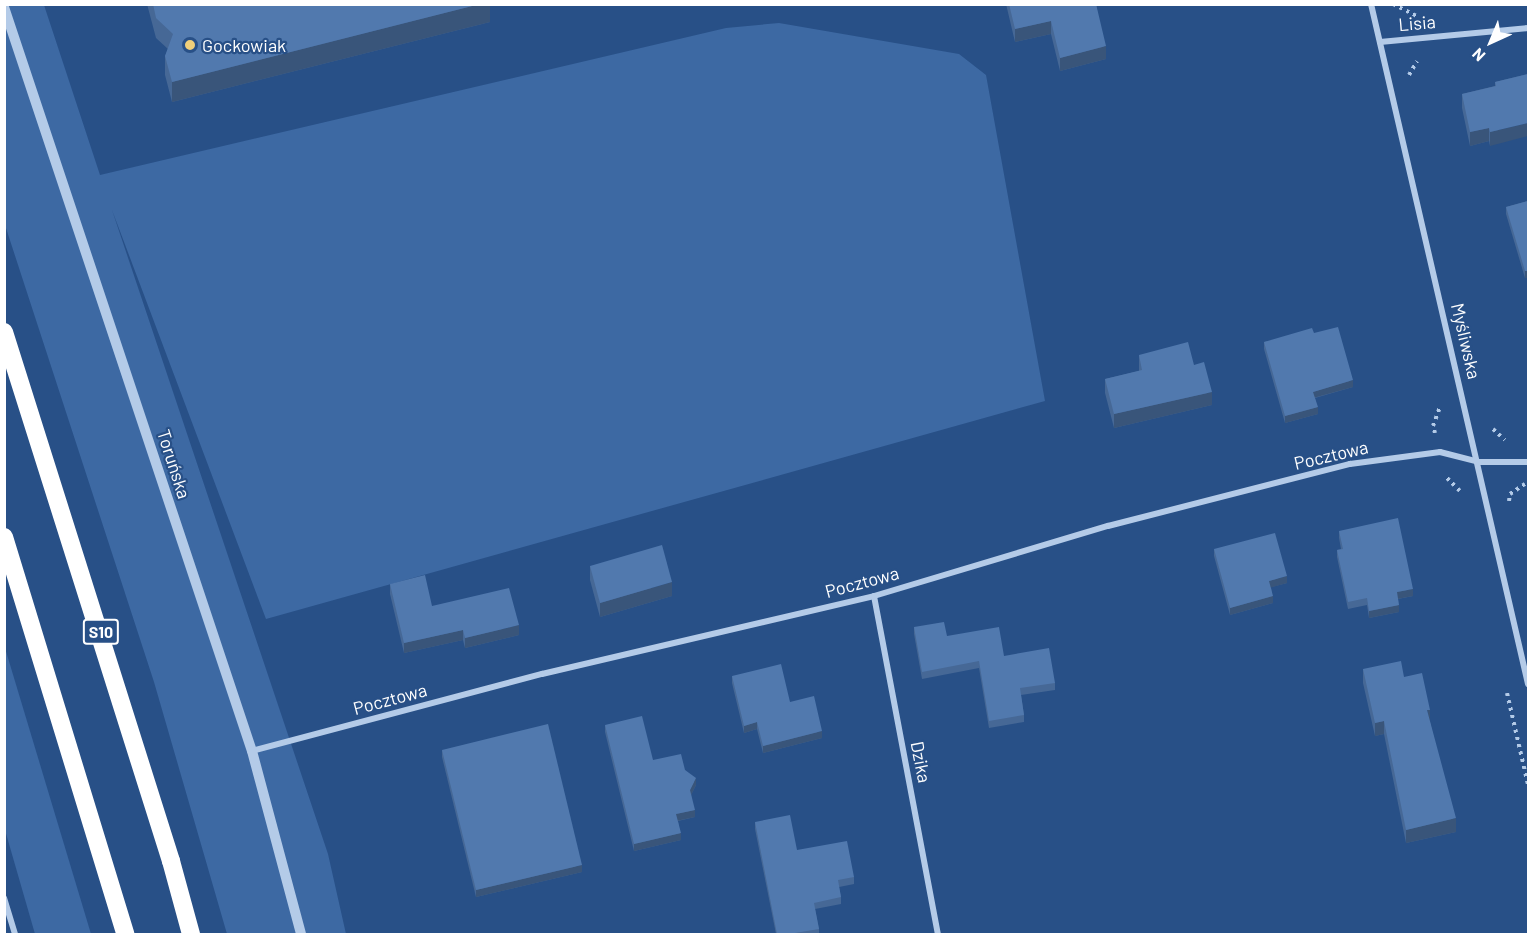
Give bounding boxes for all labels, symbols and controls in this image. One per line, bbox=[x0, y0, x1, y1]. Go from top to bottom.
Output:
street label: Lisia bbox=[1397, 11, 1437, 35]
north arrow bbox=[1461, 12, 1521, 72]
place label: Gockowiak bbox=[202, 34, 286, 56]
marker: Gockowiak bbox=[183, 38, 197, 52]
text: N bbox=[1468, 45, 1489, 66]
street label: Myśliwska bbox=[1447, 301, 1485, 381]
street label: Toruńska bbox=[153, 427, 195, 501]
street label: Pocztowa bbox=[1292, 436, 1370, 474]
street label: Pocztowa bbox=[823, 562, 901, 602]
road number: S10 bbox=[82, 619, 120, 645]
street label: Pocztowa bbox=[351, 679, 429, 719]
street label: Dzika bbox=[906, 739, 936, 785]

